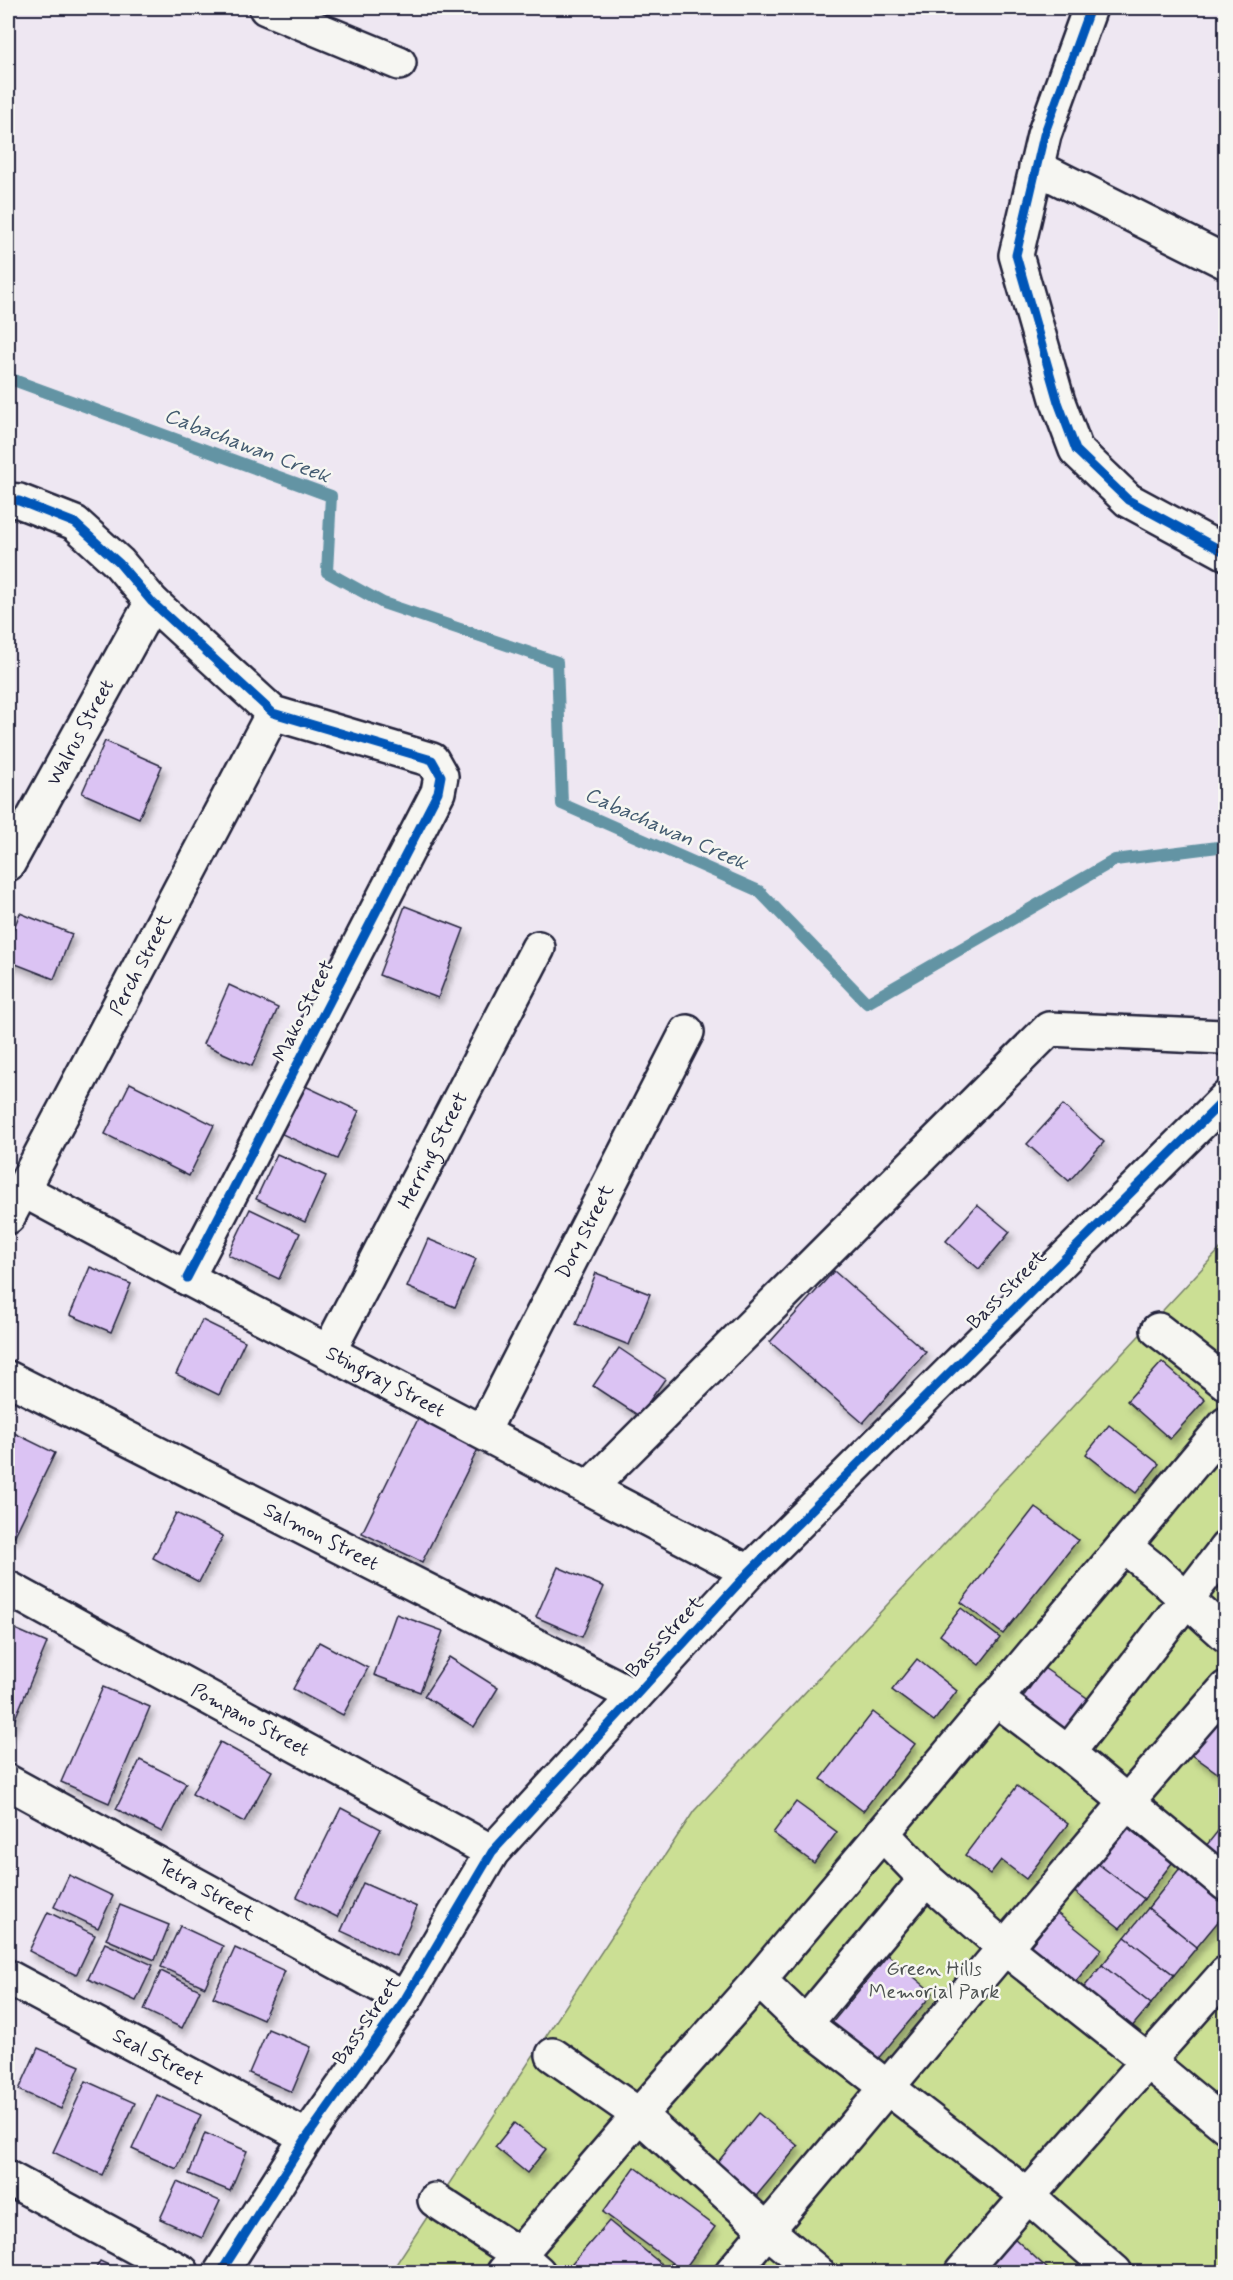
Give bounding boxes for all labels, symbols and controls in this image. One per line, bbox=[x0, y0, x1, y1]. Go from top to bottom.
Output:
water label: Cabachawan Creek bbox=[160, 402, 335, 491]
street label: Walrus Street bbox=[40, 674, 120, 791]
water label: Cabachawan Creek bbox=[580, 781, 753, 878]
street label: Perch Street bbox=[103, 909, 178, 1020]
street label: Mako Street bbox=[267, 956, 341, 1066]
street label: Herring Street bbox=[392, 1087, 474, 1213]
street label: Dory Street bbox=[550, 1180, 620, 1283]
street label: Bass Street bbox=[961, 1244, 1053, 1336]
street label: Stingray Street bbox=[321, 1339, 450, 1424]
street label: Salmon Street bbox=[259, 1496, 383, 1577]
street label: Bass Street bbox=[620, 1590, 710, 1684]
street label: Pompano Street bbox=[186, 1677, 314, 1763]
street label: Tetra Street bbox=[153, 1853, 260, 1928]
park label: Green Hills Memorial Park bbox=[869, 1956, 999, 2006]
street label: Bass Street bbox=[327, 1971, 408, 2071]
street label: Seal Street bbox=[108, 2022, 208, 2093]

